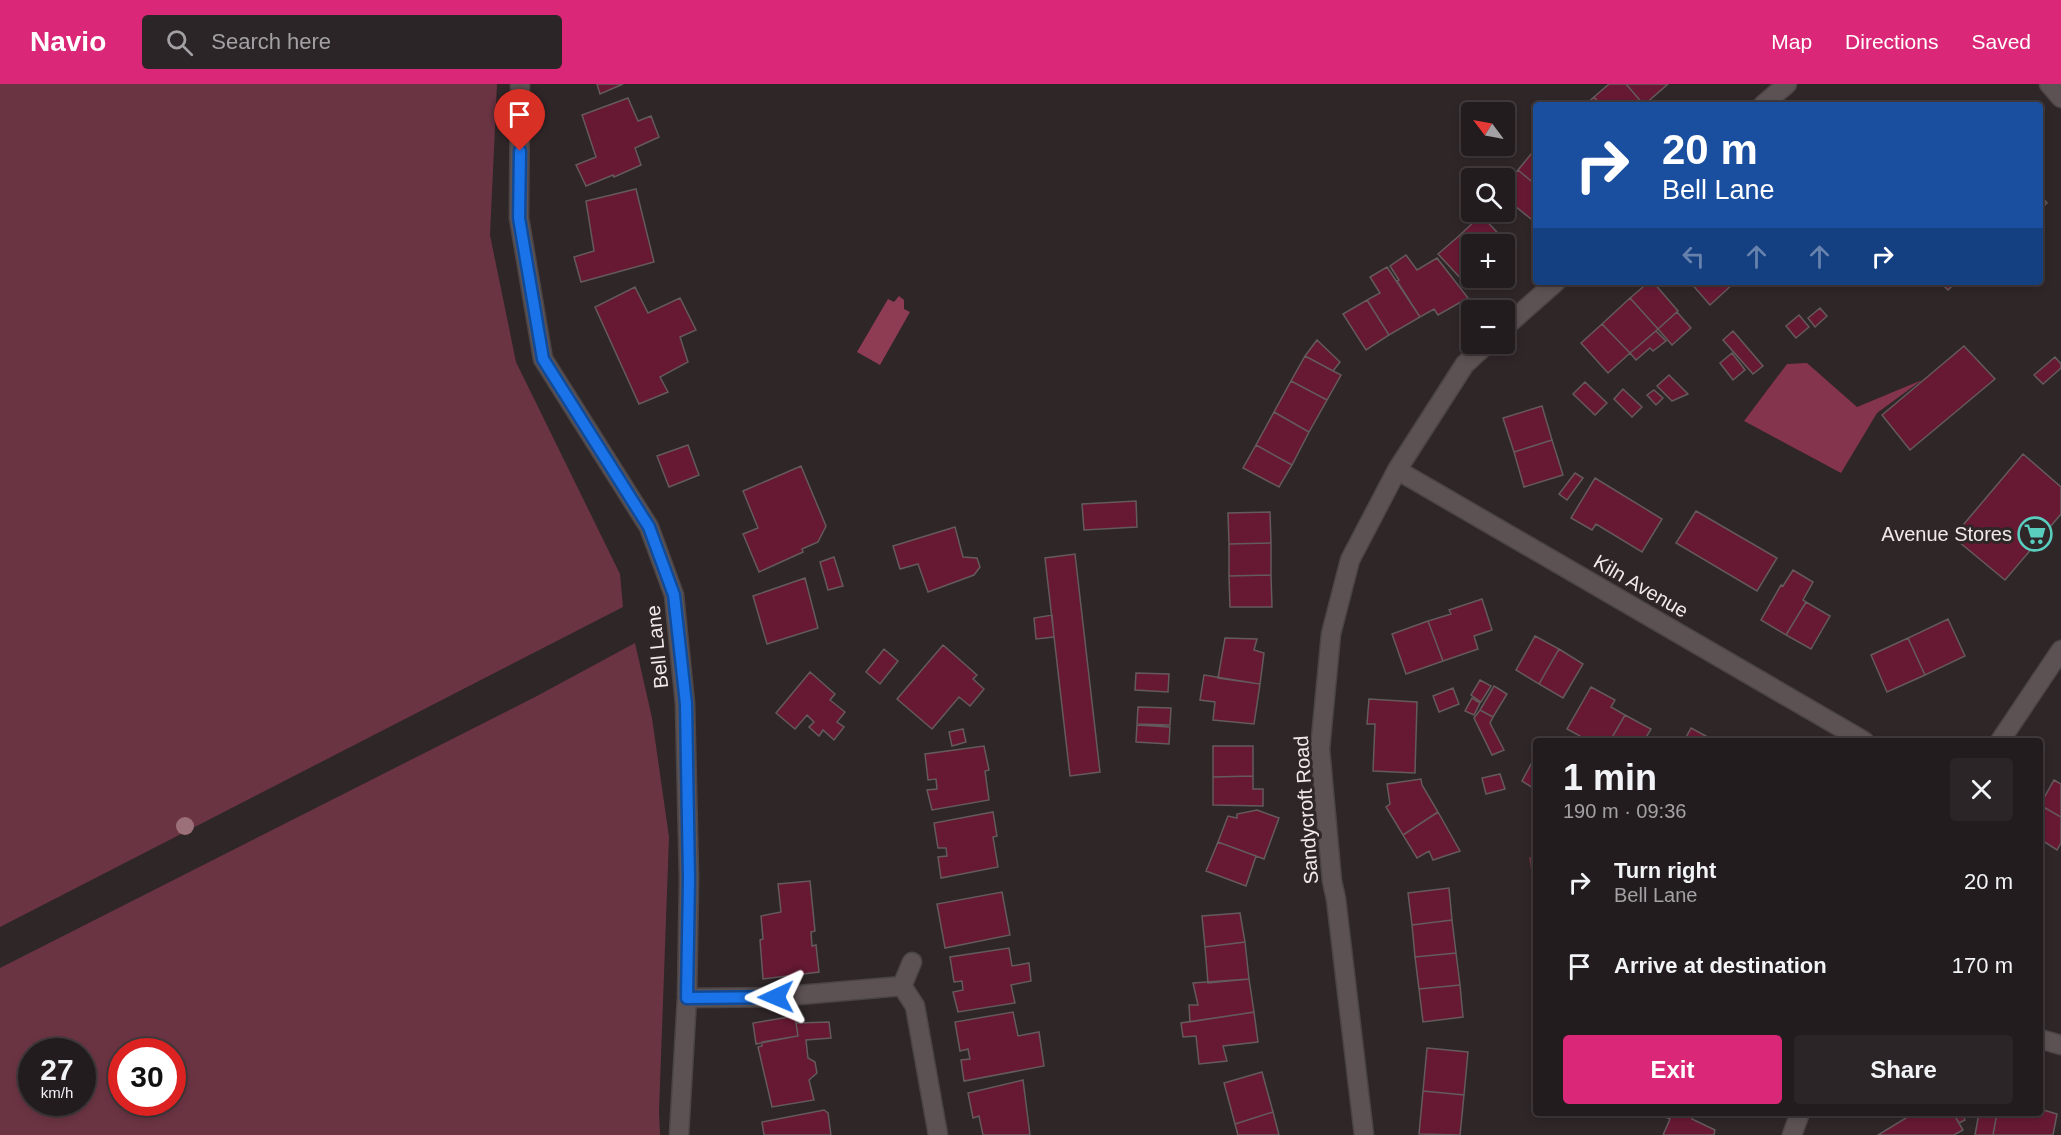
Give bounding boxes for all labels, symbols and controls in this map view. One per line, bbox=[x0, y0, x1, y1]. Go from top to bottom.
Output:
search box bbox=[142, 15, 562, 69]
text: Navio bbox=[30, 26, 106, 57]
icon: search bbox=[163, 26, 196, 59]
text: Search here bbox=[211, 29, 331, 54]
text: Map bbox=[1771, 30, 1812, 53]
text: Directions bbox=[1845, 30, 1938, 53]
text: Saved bbox=[1971, 30, 2031, 53]
pin bbox=[494, 89, 545, 151]
icon: arrive bbox=[503, 98, 536, 131]
north arrow bbox=[1461, 102, 1515, 156]
map controls bbox=[1461, 102, 1515, 354]
icon: right bbox=[1563, 126, 1641, 204]
text: 20 m bbox=[1662, 126, 1758, 173]
button: search bbox=[1461, 168, 1515, 222]
text: Bell Lane bbox=[1662, 175, 1775, 205]
button: + bbox=[1461, 234, 1515, 288]
icon: left bbox=[1677, 240, 1710, 273]
icon: ahead bbox=[1740, 240, 1773, 273]
icon: ahead bbox=[1803, 240, 1836, 273]
icon: right bbox=[1866, 240, 1899, 273]
button: − bbox=[1461, 300, 1515, 354]
supermarket icon: Avenue Stores bbox=[2017, 516, 2053, 552]
place label: Avenue Stores bbox=[1881, 523, 2012, 545]
street label: Kiln Avenue bbox=[1590, 550, 1692, 622]
street label: Bell Lane bbox=[642, 604, 672, 690]
street label: Sandycroft Road bbox=[1290, 735, 1322, 885]
text: 1 min bbox=[1563, 757, 1657, 798]
button: close bbox=[1950, 758, 2013, 821]
text: 190 m · 09:36 bbox=[1563, 800, 1686, 822]
text: Turn right bbox=[1614, 858, 1716, 883]
icon: right bbox=[1563, 866, 1596, 899]
text: 20 m bbox=[1964, 869, 2013, 894]
text: Bell Lane bbox=[1614, 884, 1697, 906]
icon: arrive bbox=[1563, 950, 1596, 983]
text: Arrive at destination bbox=[1614, 953, 1827, 978]
text: 170 m bbox=[1952, 953, 2013, 978]
position arrow bbox=[744, 965, 808, 1029]
button: Exit bbox=[1563, 1035, 1782, 1104]
button: Share bbox=[1794, 1035, 2013, 1104]
speed limit sign: 30 bbox=[108, 1038, 186, 1116]
text: 27 bbox=[40, 1053, 74, 1086]
text: km/h bbox=[41, 1084, 73, 1101]

